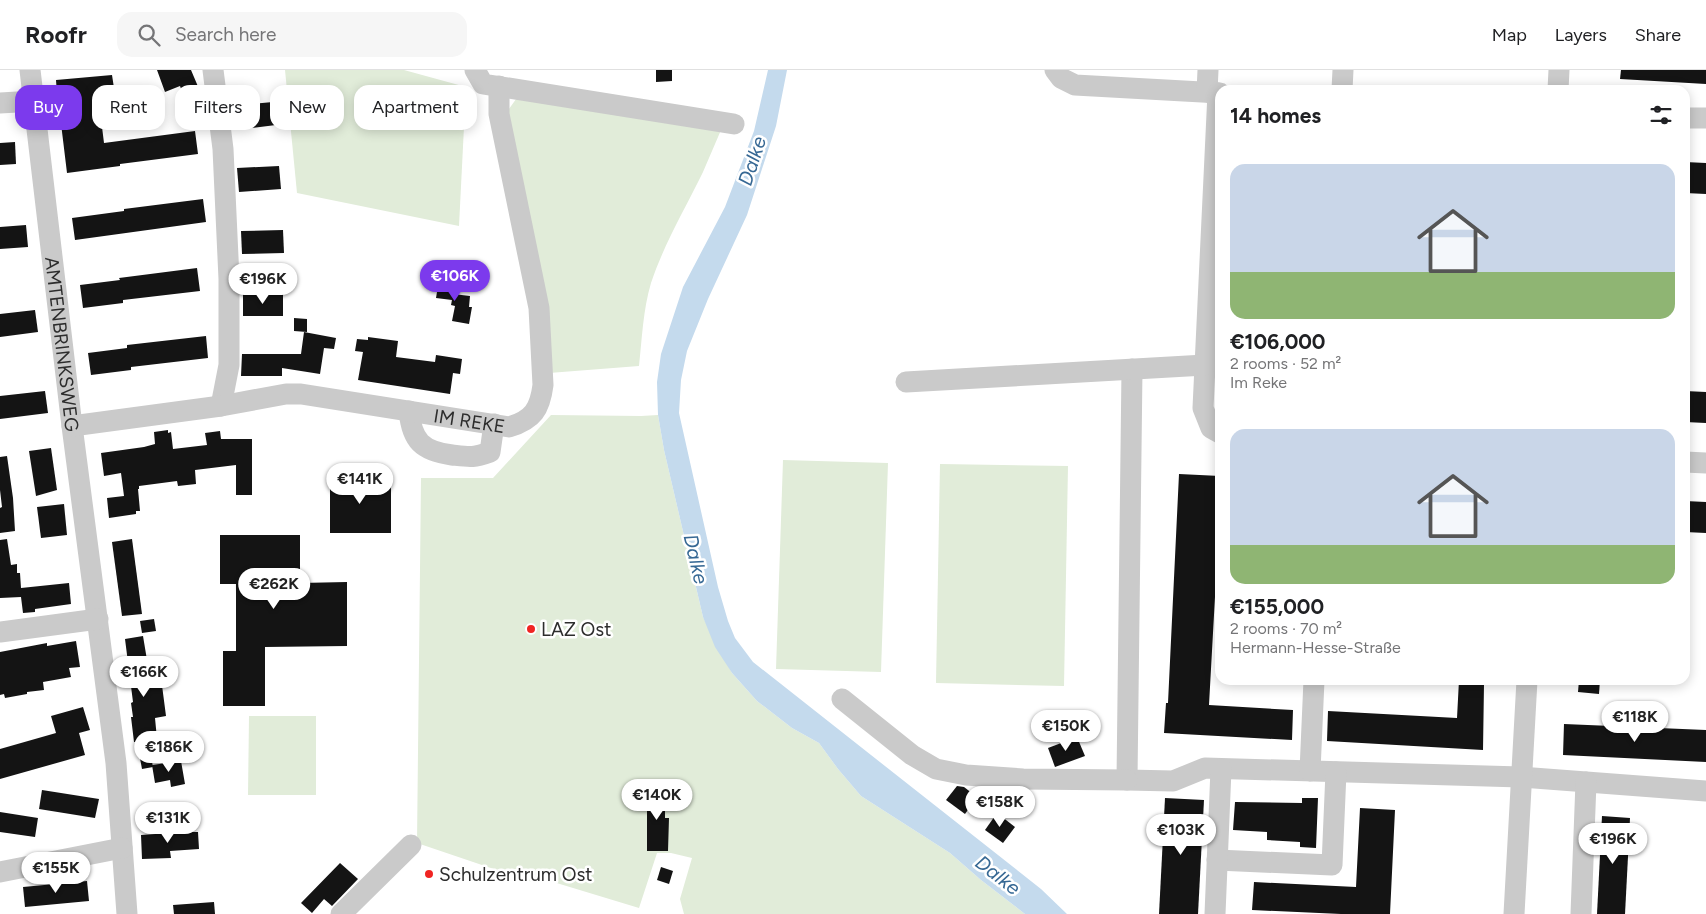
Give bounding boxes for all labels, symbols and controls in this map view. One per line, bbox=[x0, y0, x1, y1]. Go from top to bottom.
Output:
search box bbox=[117, 12, 467, 57]
text: Roofr bbox=[25, 20, 87, 49]
icon: search bbox=[135, 21, 163, 49]
text: Search here bbox=[175, 23, 276, 46]
text: Map bbox=[1492, 24, 1527, 46]
text: Layers bbox=[1555, 24, 1607, 46]
text: Share bbox=[1635, 24, 1681, 46]
chip: Buy bbox=[15, 85, 82, 130]
chip: Rent bbox=[92, 85, 165, 130]
chip: Filters bbox=[175, 85, 260, 130]
chip: New bbox=[270, 85, 344, 130]
chip: Apartment bbox=[354, 85, 477, 130]
icon: filters bbox=[1647, 101, 1675, 129]
text: 14 homes bbox=[1230, 103, 1321, 128]
water label: Dalke bbox=[733, 133, 771, 189]
icon: home bbox=[1408, 196, 1498, 286]
street label: AMTENBRINKSWEG bbox=[41, 255, 84, 433]
pin: €106K bbox=[420, 260, 490, 302]
pin: €196K bbox=[228, 262, 298, 305]
text: €106K bbox=[431, 266, 479, 285]
text: €196K bbox=[239, 269, 287, 288]
text: €106,000 bbox=[1230, 329, 1325, 354]
text: 2 rooms · 52 m² bbox=[1230, 354, 1341, 373]
text: Im Reke bbox=[1230, 373, 1287, 392]
street label: IM REKE bbox=[432, 404, 507, 438]
icon: home bbox=[1408, 461, 1498, 551]
pin: €141K bbox=[325, 462, 395, 505]
text: €141K bbox=[337, 469, 383, 488]
water label: Dalke bbox=[679, 532, 713, 586]
pin: €262K bbox=[239, 568, 309, 610]
text: €262K bbox=[249, 574, 299, 593]
text: €155,000 bbox=[1230, 594, 1324, 619]
place label: LAZ Ost bbox=[541, 618, 611, 641]
text: 2 rooms · 70 m² bbox=[1230, 619, 1342, 638]
marker: LAZ Ost bbox=[525, 623, 537, 635]
text: Hermann-Hesse-Straße bbox=[1230, 638, 1401, 657]
pin: €166K bbox=[109, 656, 179, 698]
text: €166K bbox=[120, 662, 168, 681]
pin: €118K bbox=[1600, 700, 1670, 743]
text: €118K bbox=[1612, 707, 1658, 726]
pin: €150K bbox=[1031, 710, 1101, 752]
text: €150K bbox=[1042, 716, 1090, 735]
pin: €186K bbox=[134, 730, 204, 773]
text: €186K bbox=[145, 737, 193, 756]
pin: €140K bbox=[622, 778, 692, 821]
text: €140K bbox=[632, 785, 682, 804]
pin: €158K bbox=[965, 786, 1035, 828]
text: €158K bbox=[976, 792, 1024, 811]
pin: €131K bbox=[133, 802, 203, 844]
text: €131K bbox=[146, 808, 190, 827]
pin: €103K bbox=[1146, 814, 1216, 856]
text: €103K bbox=[1157, 820, 1205, 839]
pin: €196K bbox=[1578, 822, 1648, 865]
text: €196K bbox=[1589, 829, 1637, 848]
water label: Dalke bbox=[971, 850, 1025, 900]
pin: €155K bbox=[21, 852, 91, 894]
text: €155K bbox=[32, 858, 80, 877]
place label: Schulzentrum Ost bbox=[439, 863, 592, 886]
marker: Schulzentrum Ost bbox=[423, 868, 435, 880]

